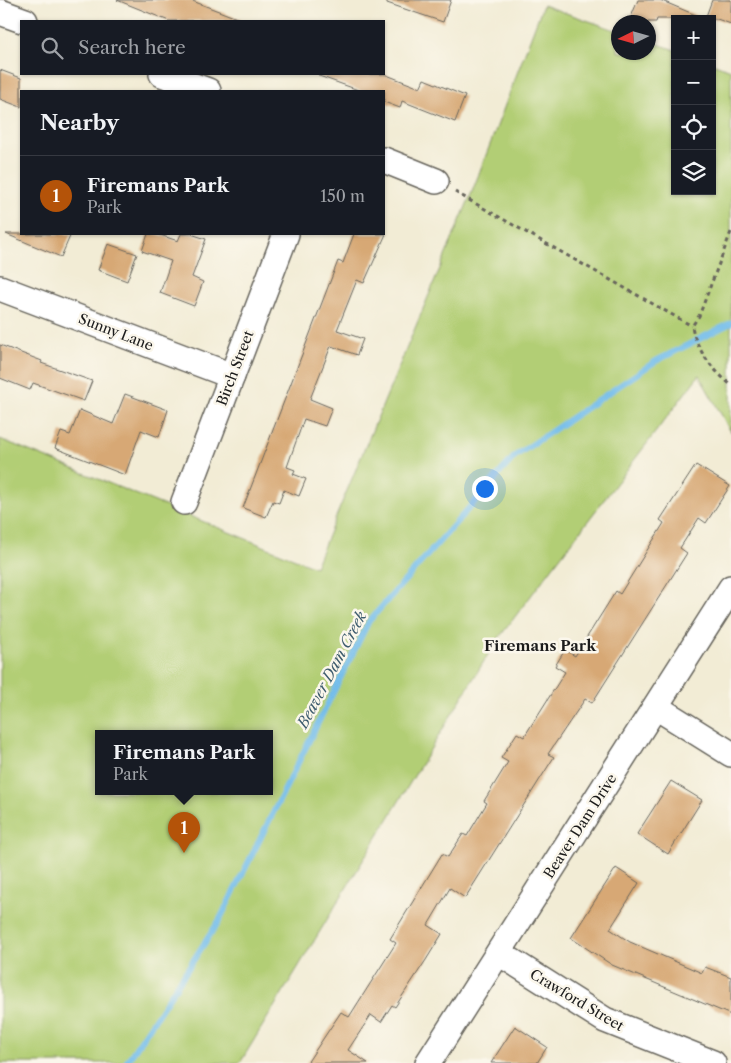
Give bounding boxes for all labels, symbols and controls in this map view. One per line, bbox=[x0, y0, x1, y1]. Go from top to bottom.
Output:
north arrow bbox=[611, 15, 656, 60]
map controls bbox=[671, 15, 716, 195]
button: + bbox=[671, 15, 716, 60]
search box bbox=[20, 20, 385, 75]
icon: search bbox=[38, 34, 66, 62]
text: Search here bbox=[78, 36, 186, 59]
button: − bbox=[671, 60, 716, 105]
button: locate bbox=[671, 105, 716, 150]
text: Nearby bbox=[40, 110, 119, 135]
button: layers bbox=[671, 150, 716, 195]
text: Firemans Park bbox=[87, 174, 229, 197]
text: 1 bbox=[52, 186, 60, 206]
text: 150 m bbox=[320, 186, 365, 206]
text: Park bbox=[87, 197, 122, 217]
street label: Sunny Lane bbox=[76, 310, 156, 355]
street label: Birch Street bbox=[212, 328, 258, 408]
your location bbox=[472, 476, 498, 502]
water label: Beaver Dam Creek bbox=[292, 608, 370, 732]
district label: Firemans Park bbox=[484, 636, 597, 655]
popup bbox=[95, 730, 273, 795]
text: Firemans Park bbox=[113, 741, 255, 764]
text: Park bbox=[113, 764, 148, 784]
street label: Beaver Dam Drive bbox=[540, 770, 621, 882]
pin: 1 bbox=[168, 812, 200, 853]
street label: Crawford Street bbox=[527, 965, 627, 1035]

